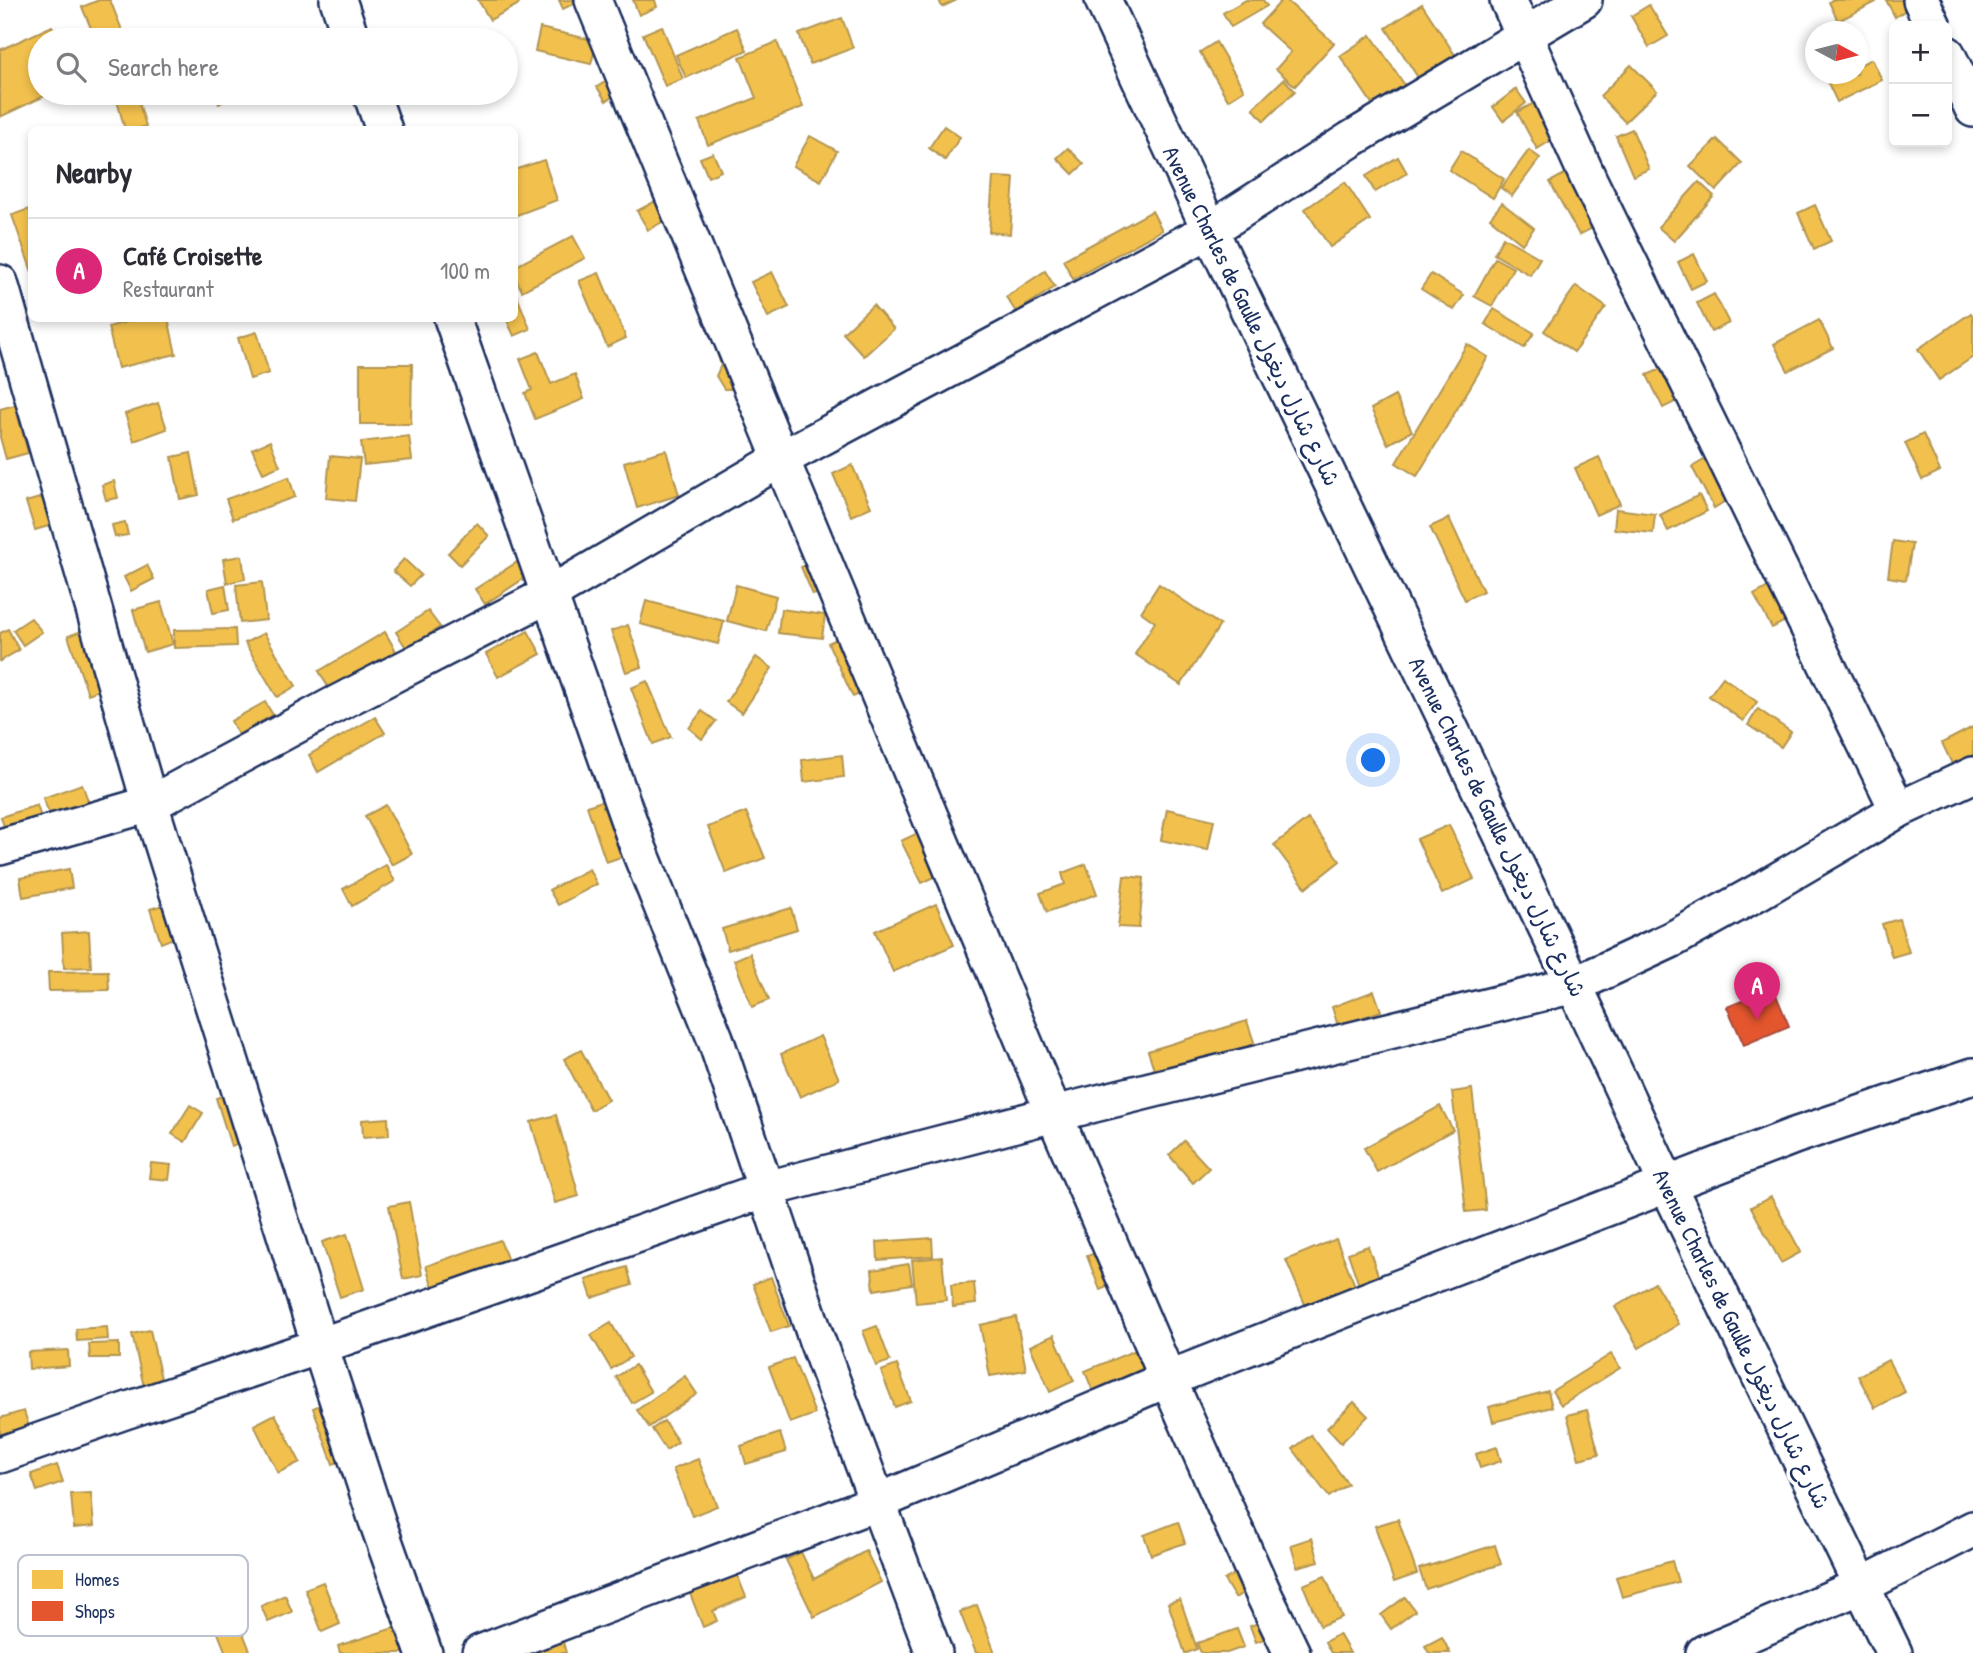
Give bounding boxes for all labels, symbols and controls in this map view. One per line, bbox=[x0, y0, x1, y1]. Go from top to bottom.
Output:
north arrow bbox=[1805, 21, 1868, 84]
map controls bbox=[1889, 21, 1952, 147]
button: + bbox=[1889, 21, 1952, 84]
search box bbox=[28, 28, 518, 105]
icon: search bbox=[52, 48, 90, 86]
text: Search here bbox=[108, 49, 219, 84]
button: − bbox=[1889, 84, 1952, 147]
street label: Avenue Charles de Gaulle شارع شارل ديغول bbox=[1155, 141, 1348, 492]
text: Nearby bbox=[56, 152, 132, 192]
text: Café Croisette bbox=[123, 238, 262, 273]
text: A bbox=[73, 255, 85, 286]
text: 100 m bbox=[440, 255, 490, 286]
text: Restaurant bbox=[123, 273, 214, 304]
street label: Avenue Charles de Gaulle شارع شارل ديغول bbox=[1401, 652, 1594, 1003]
your location bbox=[1356, 743, 1390, 777]
pin: A bbox=[1734, 962, 1780, 1020]
street label: Avenue Charles de Gaulle شارع شارل ديغول bbox=[1645, 1164, 1838, 1515]
legend bbox=[18, 1555, 248, 1636]
text: Homes bbox=[75, 1566, 119, 1592]
text: Shops bbox=[75, 1598, 115, 1624]

